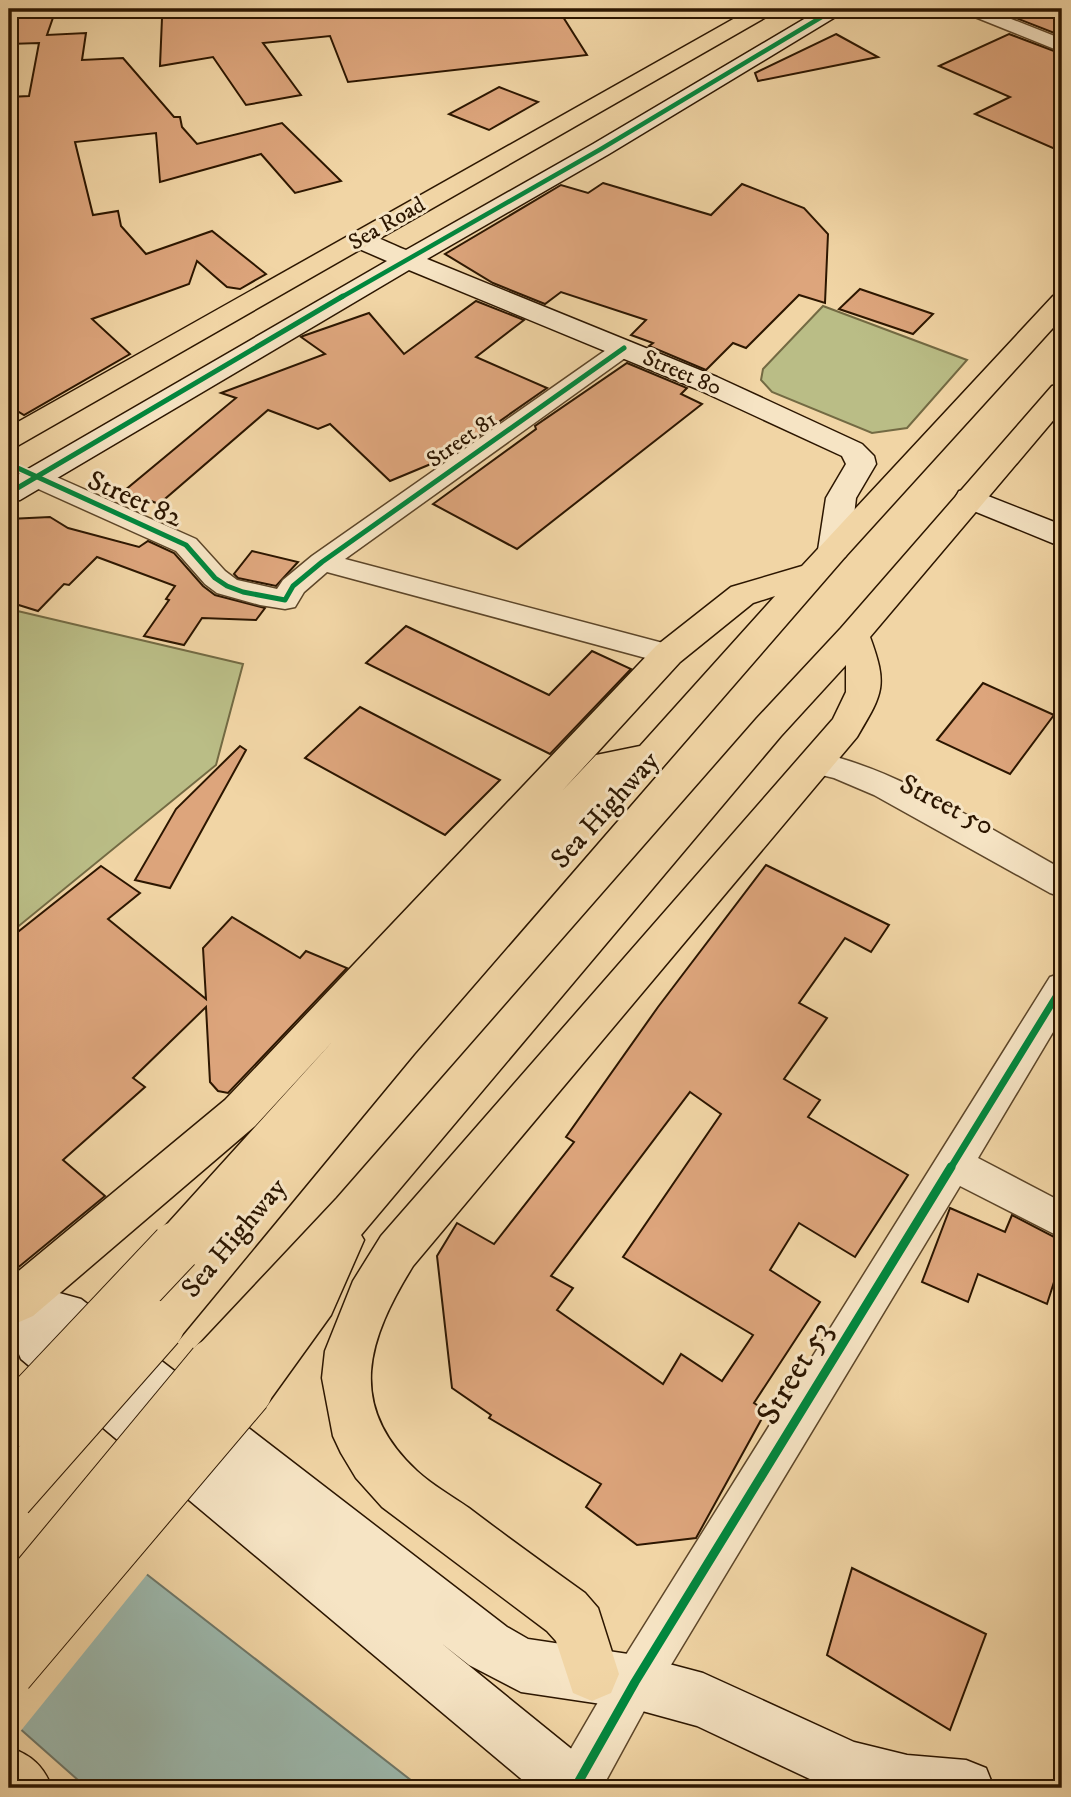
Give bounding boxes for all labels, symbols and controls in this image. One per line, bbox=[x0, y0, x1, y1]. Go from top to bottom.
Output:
street label: Sea Road bbox=[343, 190, 431, 258]
street label: Street 80 bbox=[638, 343, 726, 403]
street label: Street 81 bbox=[421, 405, 503, 475]
street label: Street 82 bbox=[82, 463, 188, 535]
street label: Sea Highway bbox=[543, 744, 667, 876]
street label: Street 50 bbox=[894, 766, 1000, 844]
street label: Sea Highway bbox=[174, 1170, 295, 1305]
street label: Street 53 bbox=[748, 1314, 842, 1432]

